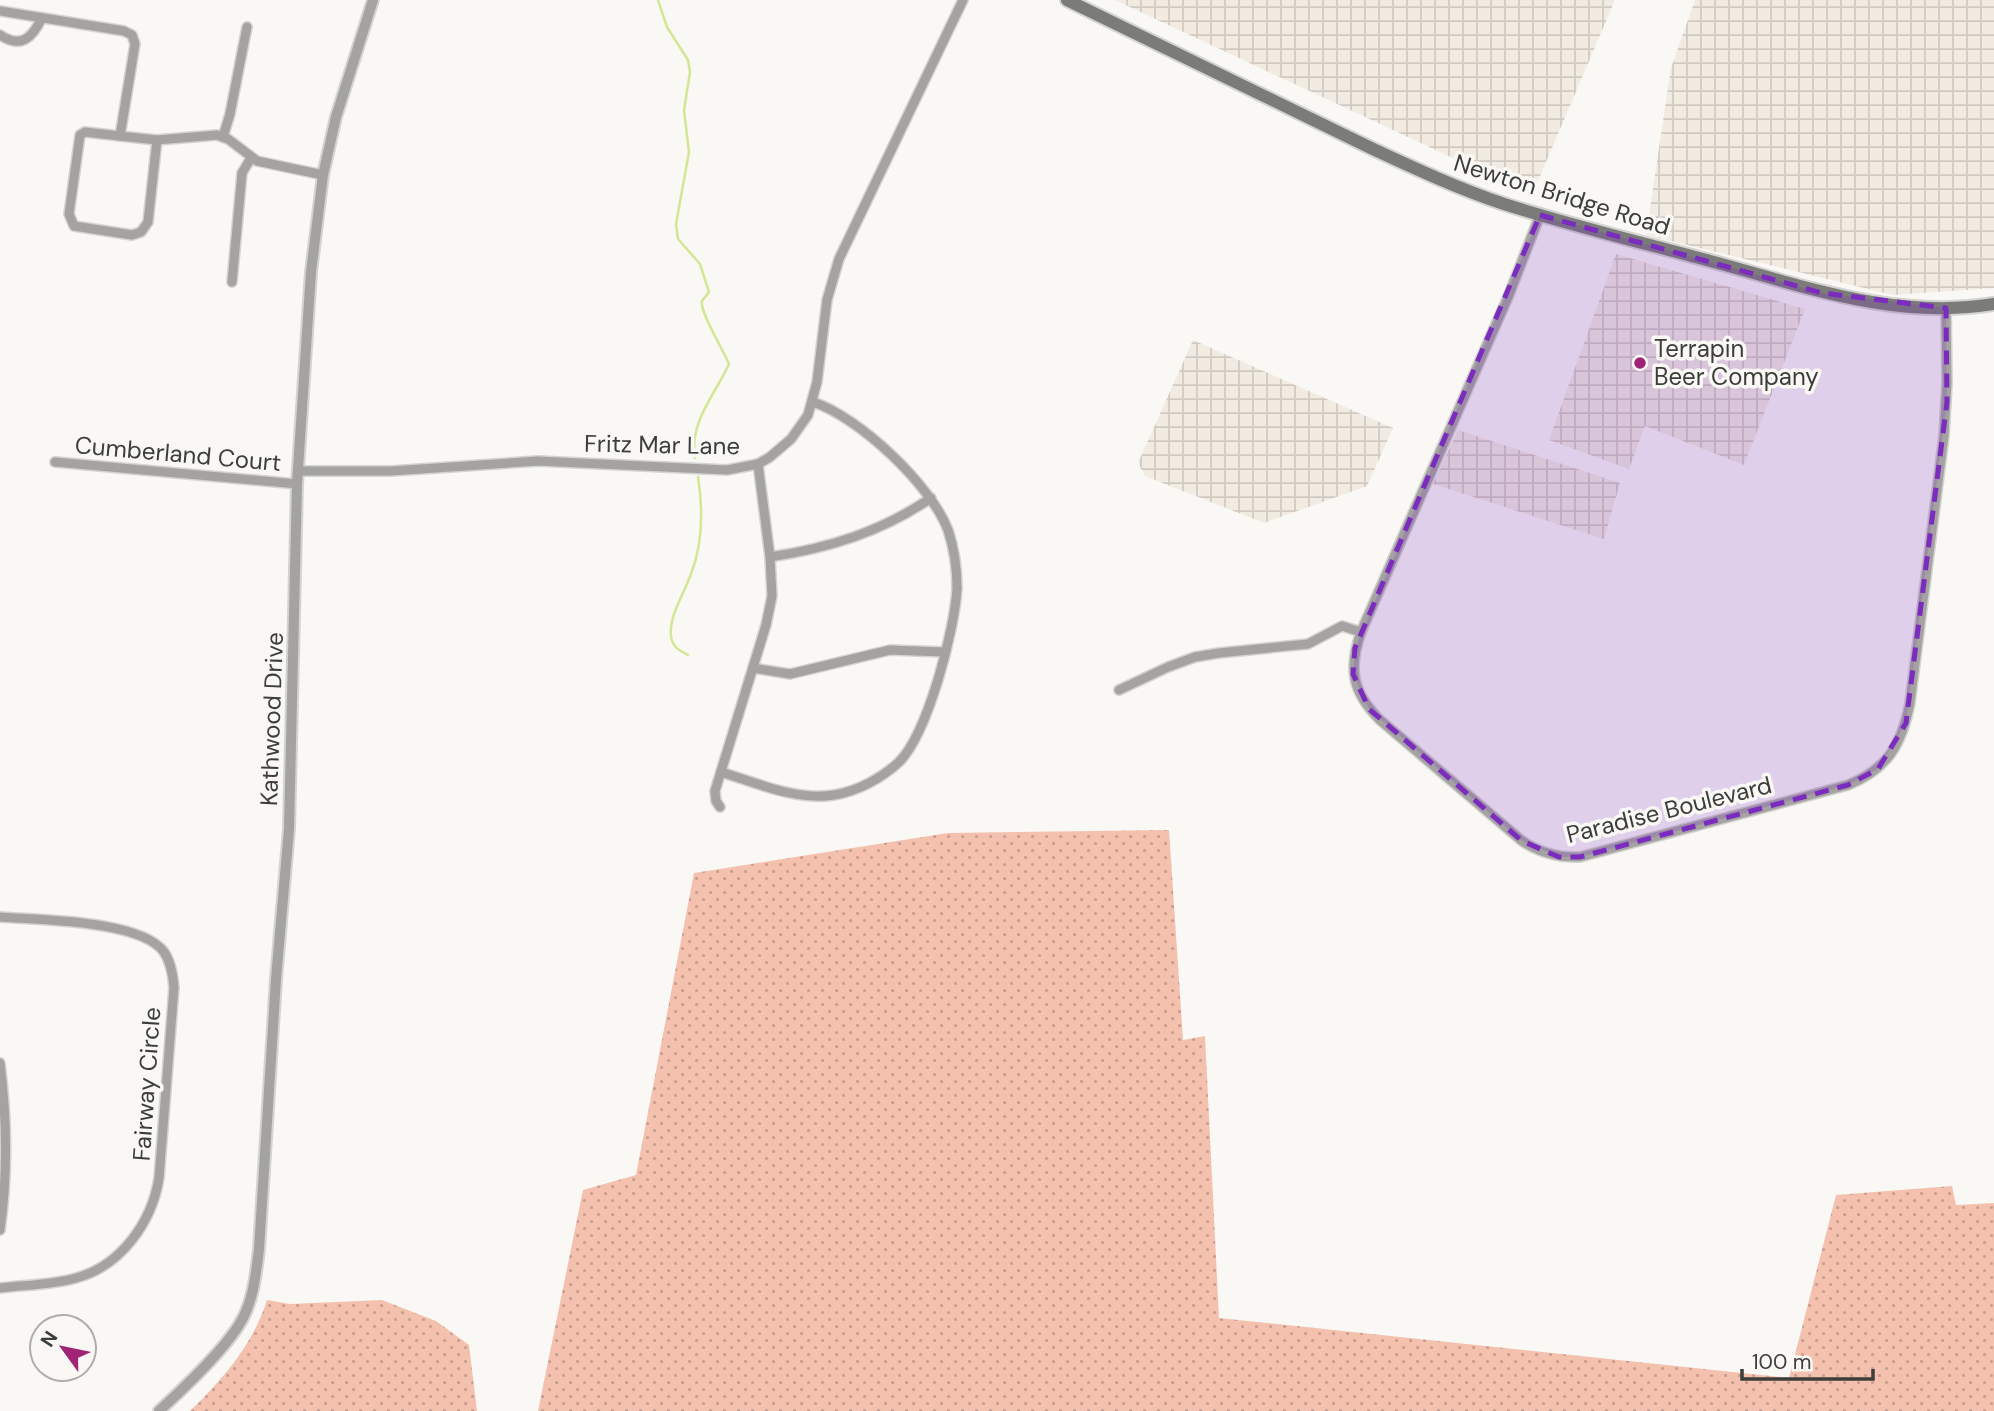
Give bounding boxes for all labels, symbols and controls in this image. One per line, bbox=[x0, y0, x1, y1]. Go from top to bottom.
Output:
street label: Newton Bridge Road bbox=[1450, 147, 1674, 242]
place label: Terrapin Beer Company bbox=[1654, 333, 1819, 392]
marker: Terrapin Beer Company bbox=[1632, 355, 1648, 371]
street label: Fritz Mar Lane bbox=[584, 428, 740, 461]
street label: Cumberland Court bbox=[74, 429, 282, 478]
street label: Kathwood Drive bbox=[253, 631, 290, 806]
street label: Paradise Boulevard bbox=[1563, 769, 1775, 850]
street label: Fairway Circle bbox=[126, 1006, 167, 1162]
north arrow bbox=[28, 1313, 98, 1383]
text: N bbox=[35, 1326, 63, 1352]
scale bar bbox=[1742, 1338, 1873, 1382]
text: 100 m bbox=[1752, 1348, 1812, 1376]

